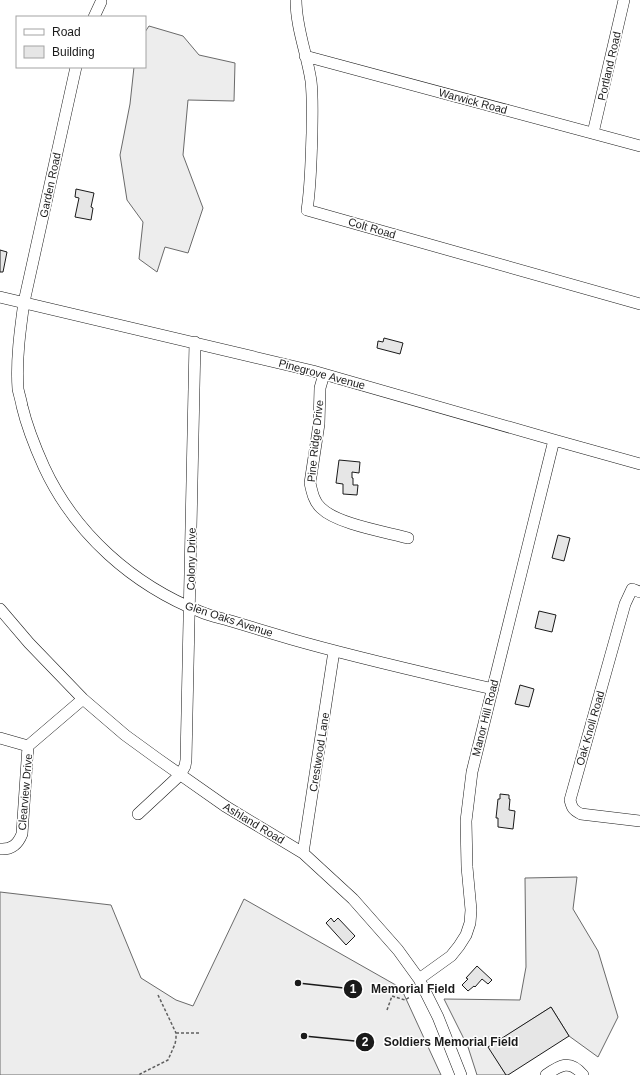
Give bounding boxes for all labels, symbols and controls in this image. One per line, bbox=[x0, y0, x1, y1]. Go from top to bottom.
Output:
legend bbox=[16, 16, 146, 68]
text: Road bbox=[52, 25, 81, 39]
street label: Portland Road bbox=[595, 30, 623, 102]
text: Building bbox=[52, 45, 95, 59]
street label: Warwick Road bbox=[437, 86, 509, 116]
street label: Garden Road bbox=[37, 151, 63, 219]
street label: Colt Road bbox=[347, 215, 397, 241]
street label: Pinegrove Avenue bbox=[277, 357, 367, 391]
street label: Pine Ridge Drive bbox=[305, 399, 325, 483]
street label: Colony Drive bbox=[184, 527, 198, 591]
street label: Glen Oaks Avenue bbox=[184, 599, 274, 639]
street label: Manor Hill Road bbox=[470, 678, 500, 758]
street label: Oak Knoll Road bbox=[574, 689, 606, 767]
street label: Crestwood Lane bbox=[307, 711, 331, 793]
street label: Clearview Drive bbox=[16, 753, 34, 831]
street label: Ashland Road bbox=[221, 800, 287, 846]
callout: Memorial Field bbox=[343, 977, 463, 1001]
text: 1 bbox=[350, 982, 357, 996]
text: Memorial Field bbox=[371, 982, 455, 996]
callout: Soldiers Memorial Field bbox=[355, 1030, 526, 1054]
text: 2 bbox=[362, 1035, 369, 1049]
text: Soldiers Memorial Field bbox=[384, 1035, 518, 1049]

